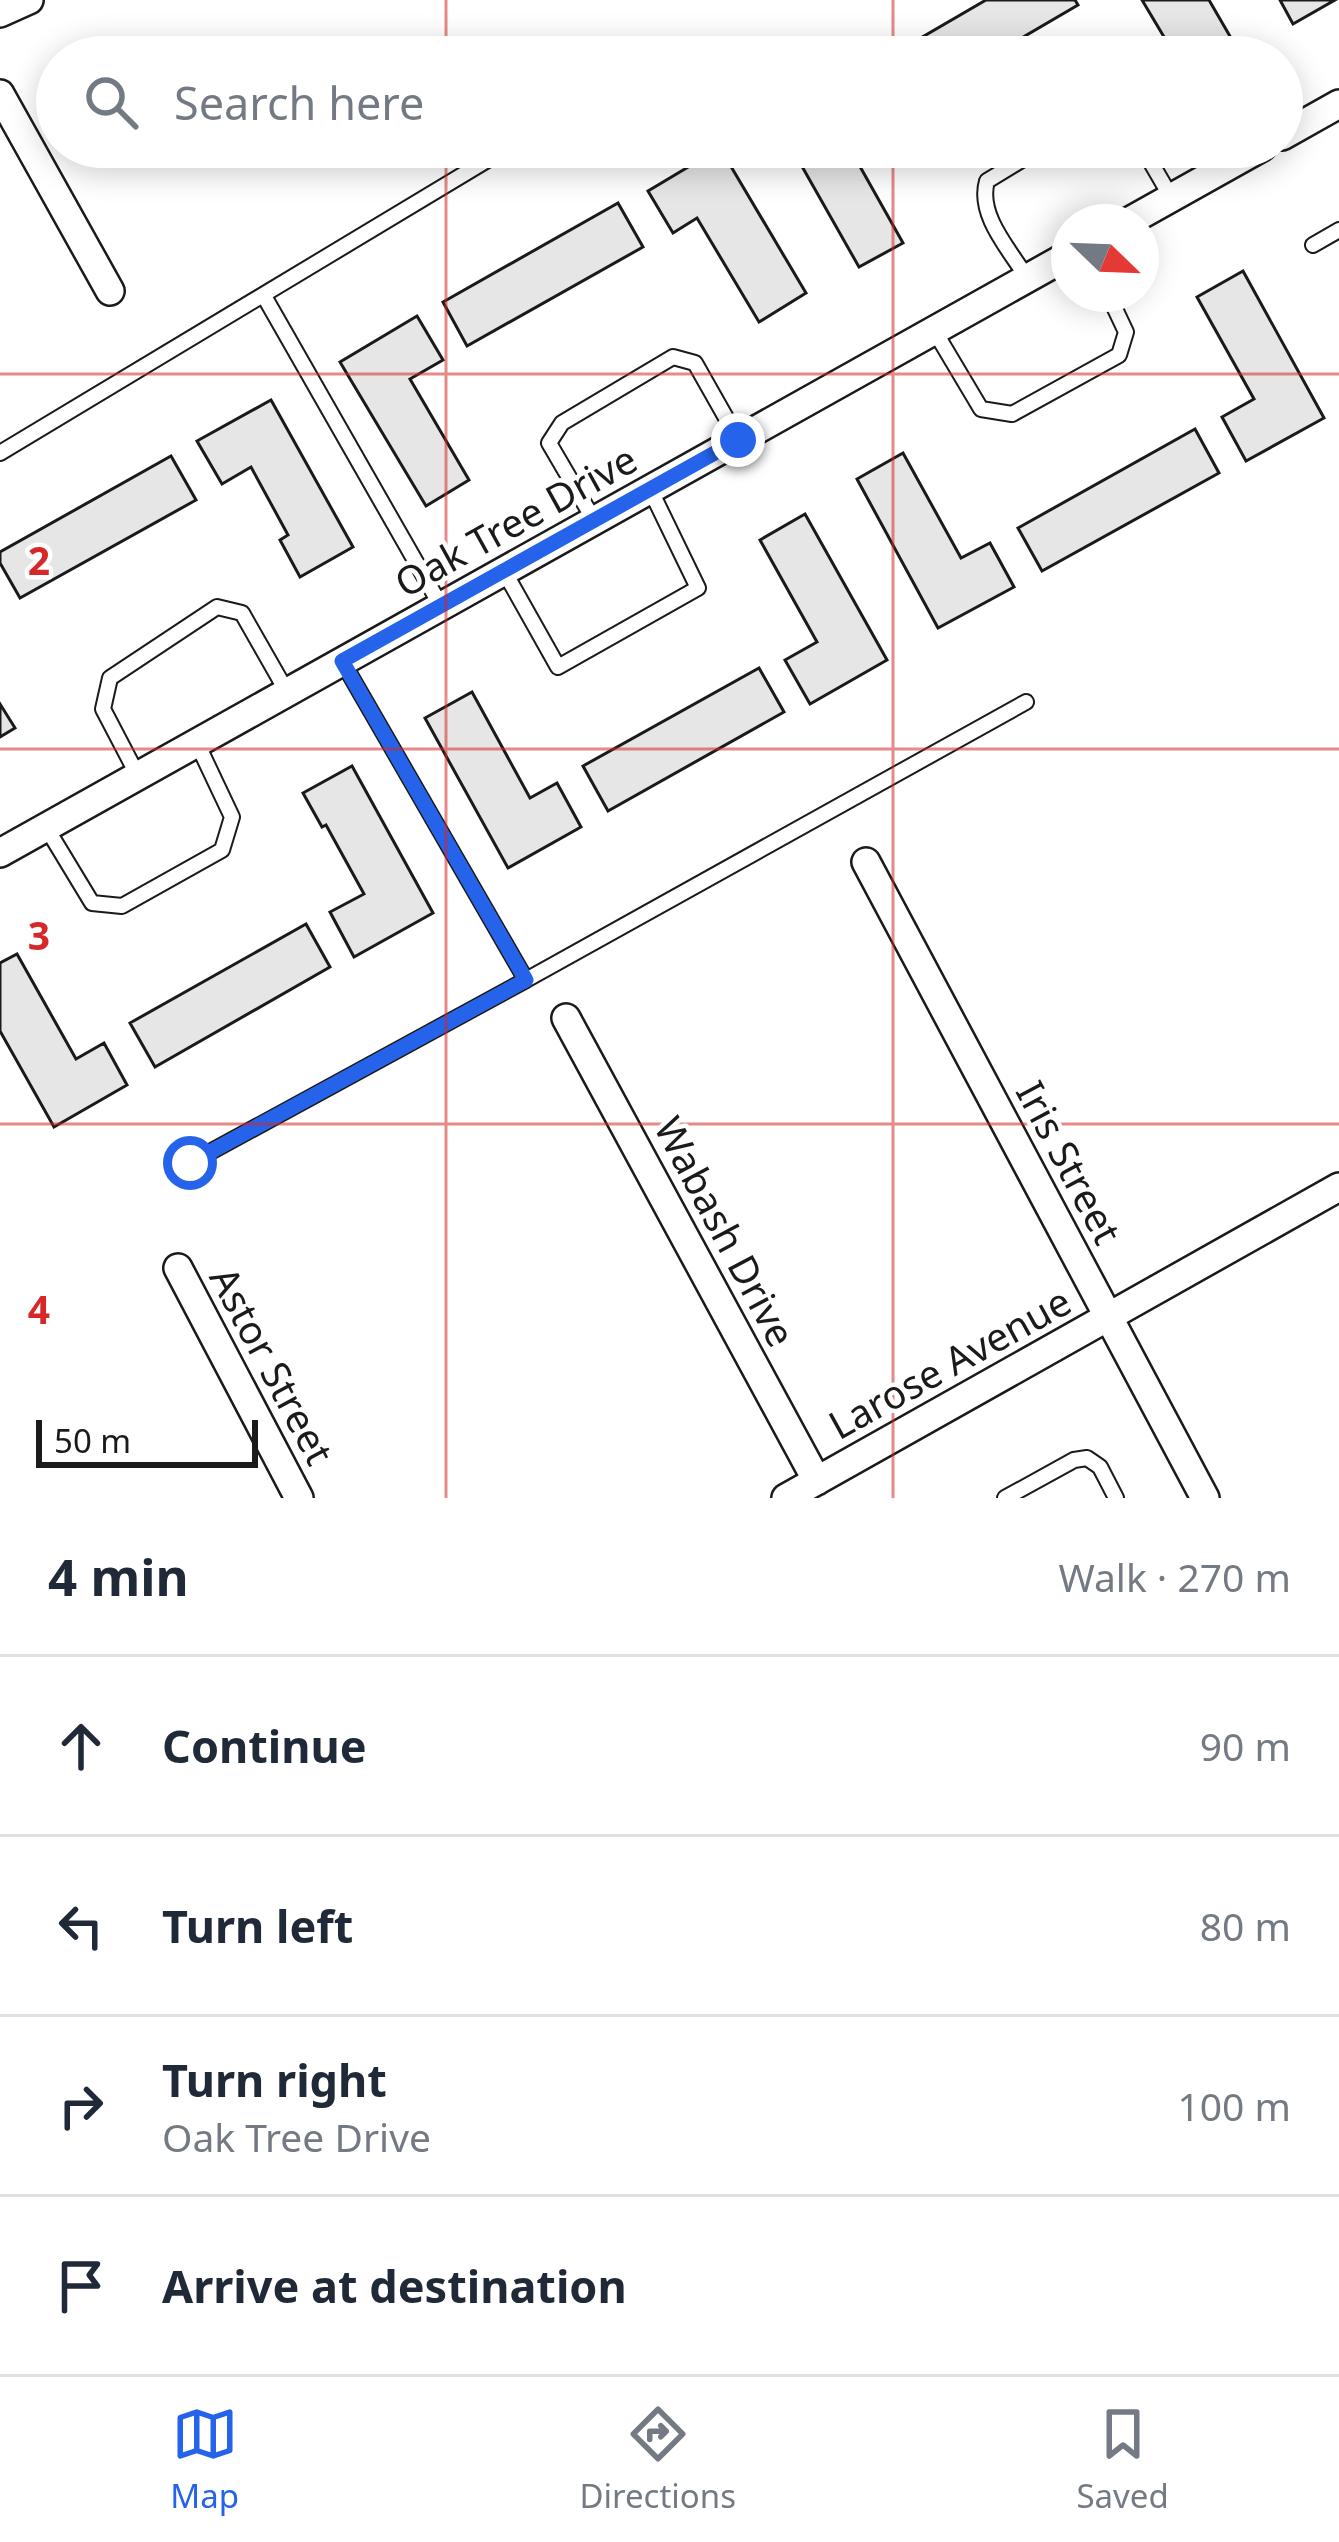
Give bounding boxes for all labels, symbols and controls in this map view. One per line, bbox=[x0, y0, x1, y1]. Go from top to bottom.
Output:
search box bbox=[36, 36, 1303, 168]
icon: search bbox=[78, 69, 144, 135]
text: Search here bbox=[174, 72, 424, 133]
north arrow bbox=[1051, 204, 1159, 312]
route end bbox=[711, 413, 765, 467]
street label: Oak Tree Drive bbox=[385, 432, 645, 608]
text: 2 bbox=[28, 533, 50, 586]
text: 3 bbox=[28, 908, 50, 961]
street label: Iris Street bbox=[1005, 1071, 1135, 1253]
street label: Wabash Drive bbox=[643, 1107, 809, 1355]
route start bbox=[163, 1136, 217, 1190]
street label: Astor Street bbox=[199, 1257, 347, 1473]
street label: Larose Avenue bbox=[819, 1274, 1079, 1450]
text: 4 bbox=[28, 1282, 50, 1335]
scale bar bbox=[36, 1414, 258, 1467]
text: 50 m bbox=[54, 1418, 131, 1463]
text: 4 min bbox=[48, 1541, 189, 1611]
text: Walk · 270 m bbox=[1058, 1550, 1291, 1603]
icon: ahead bbox=[48, 1713, 114, 1779]
text: Continue bbox=[162, 1715, 367, 1776]
text: 90 m bbox=[1200, 1719, 1291, 1772]
icon: left bbox=[48, 1893, 114, 1959]
text: Turn left bbox=[162, 1895, 353, 1956]
text: 80 m bbox=[1200, 1899, 1291, 1952]
text: Turn right bbox=[162, 2049, 387, 2110]
icon: right bbox=[48, 2073, 114, 2139]
text: 100 m bbox=[1177, 2079, 1291, 2132]
text: Oak Tree Drive bbox=[162, 2110, 431, 2163]
icon: arrive bbox=[48, 2253, 114, 2319]
text: Arrive at destination bbox=[162, 2255, 627, 2316]
tab: Map bbox=[170, 2401, 239, 2518]
tab: Directions bbox=[579, 2401, 736, 2518]
tab: Saved bbox=[1076, 2401, 1169, 2518]

